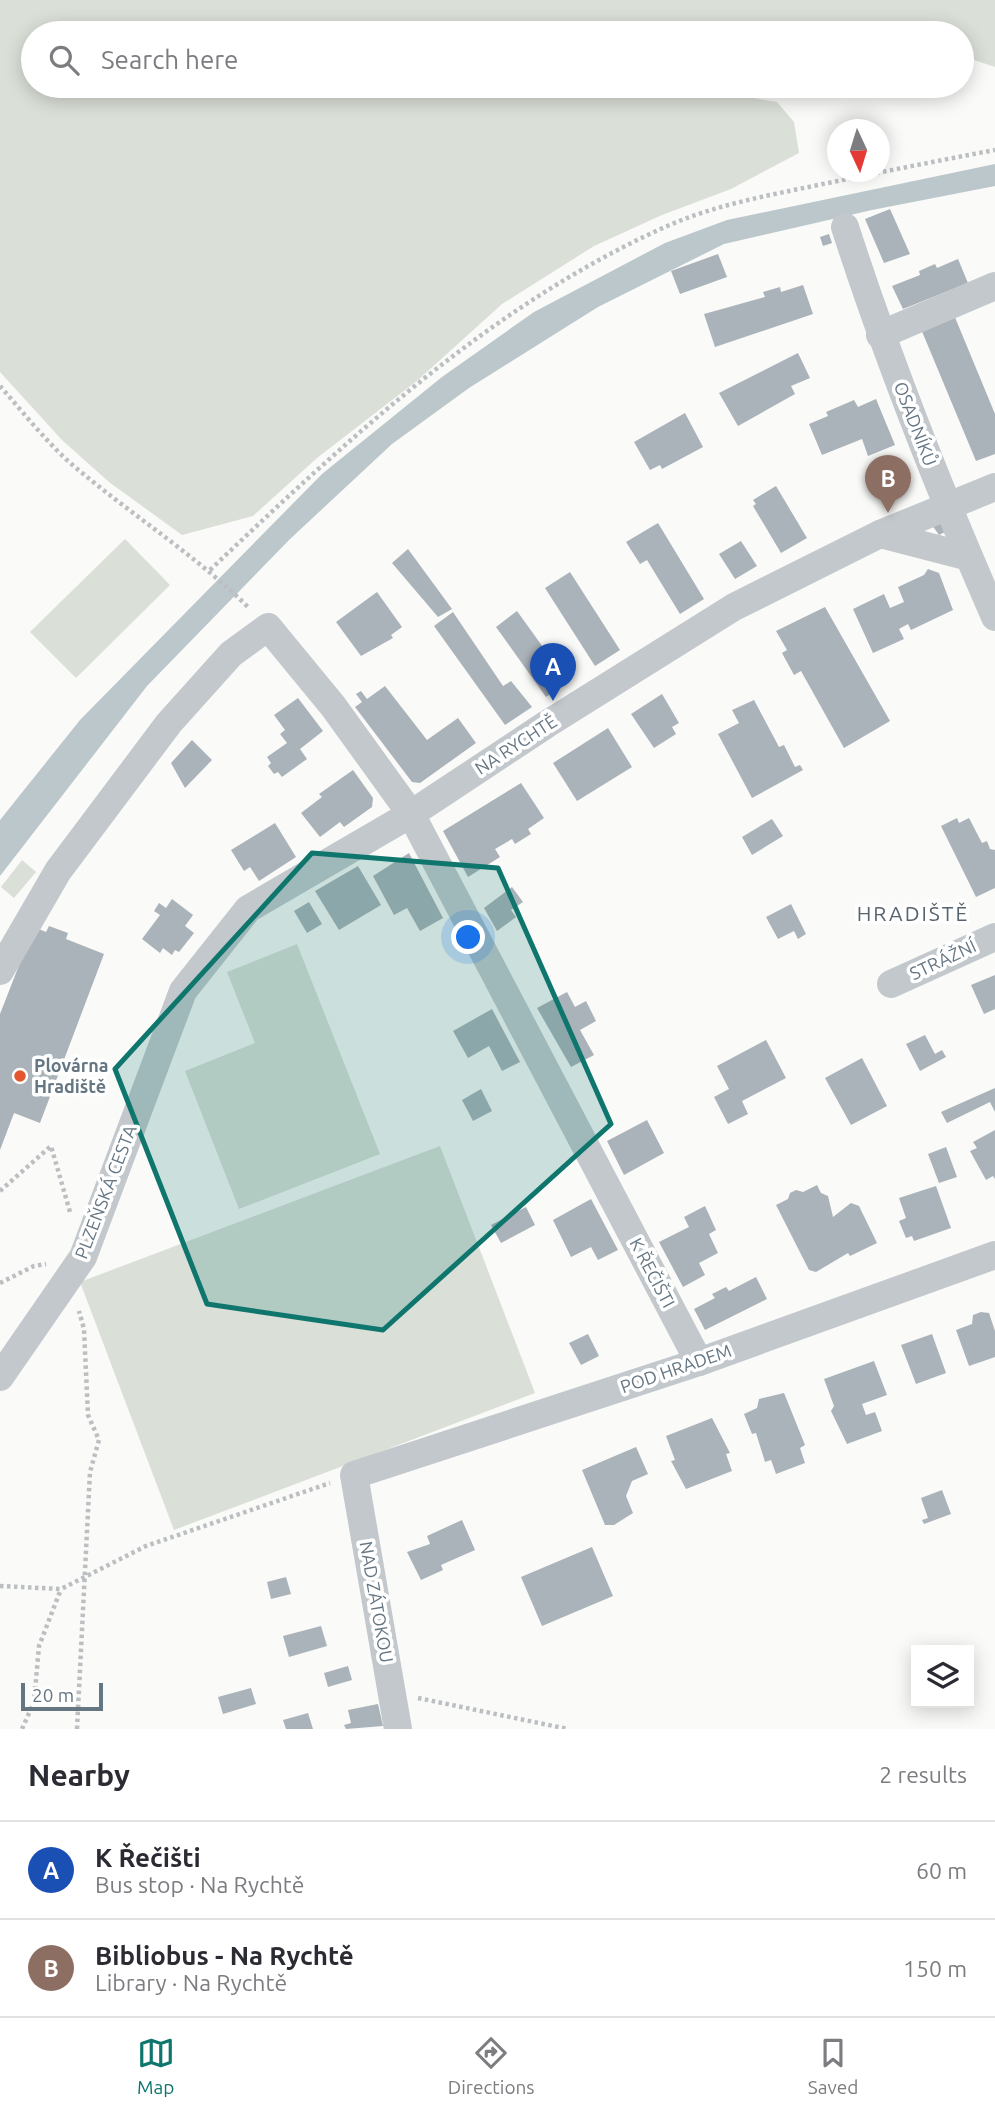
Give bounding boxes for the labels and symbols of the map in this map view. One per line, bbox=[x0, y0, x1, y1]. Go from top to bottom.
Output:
north arrow bbox=[827, 119, 890, 182]
street label: OSADNÍKŮ bbox=[891, 378, 942, 469]
pin: B bbox=[865, 455, 911, 513]
pin: A bbox=[530, 643, 576, 701]
street label: NA RYCHTĚ bbox=[470, 710, 560, 778]
district label: HRADIŠTĚ bbox=[857, 901, 969, 925]
your location bbox=[451, 920, 485, 954]
street label: STRÁŽNÍ bbox=[906, 934, 979, 983]
place label: Plovárna Hradiště bbox=[34, 1055, 108, 1096]
marker: Plovárna Hradiště bbox=[12, 1068, 28, 1084]
street label: PLZEŇSKÁ CESTA bbox=[69, 1121, 140, 1261]
street label: K ŘEČIŠTI bbox=[626, 1234, 680, 1311]
street label: POD HRADEM bbox=[618, 1340, 734, 1396]
street label: NAD ZÁTOKOU bbox=[356, 1539, 398, 1664]
scale bar bbox=[21, 1680, 103, 1712]

